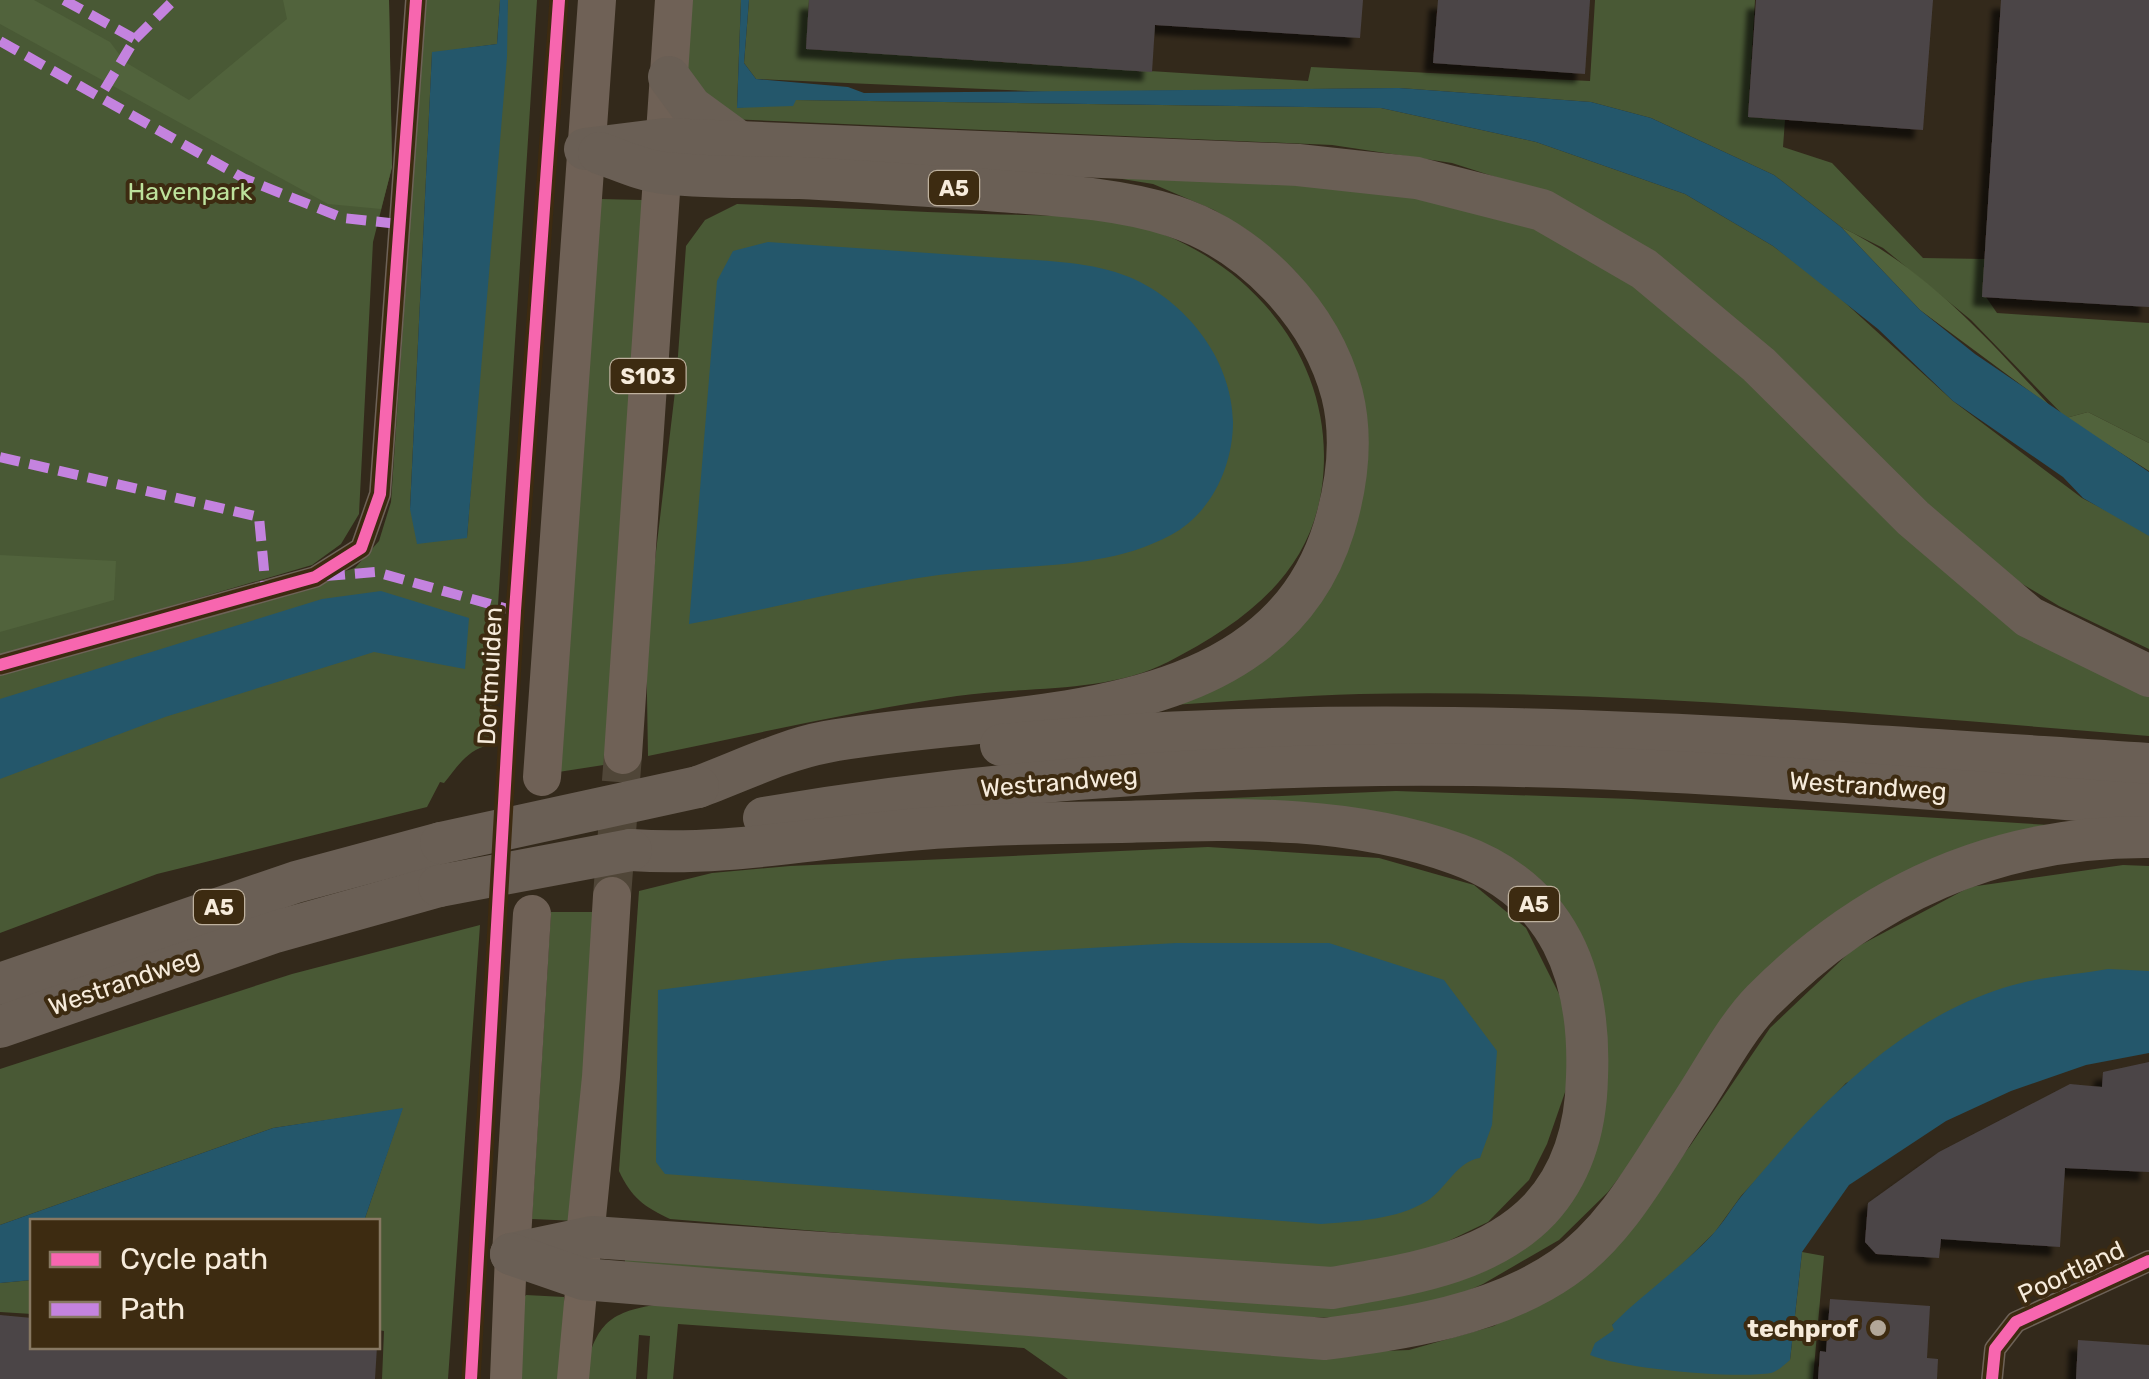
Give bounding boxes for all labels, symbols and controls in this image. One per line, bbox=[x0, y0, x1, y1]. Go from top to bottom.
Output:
road number: A5 bbox=[929, 171, 979, 205]
park label: Havenpark bbox=[127, 177, 253, 206]
road number: S103 bbox=[610, 359, 686, 393]
street label: Dortmuiden bbox=[472, 606, 508, 746]
street label: Westrandweg bbox=[979, 761, 1139, 803]
street label: Westrandweg bbox=[1788, 766, 1948, 806]
road number: A5 bbox=[1509, 887, 1559, 921]
road number: A5 bbox=[194, 890, 244, 924]
street label: Westrandweg bbox=[45, 943, 203, 1021]
legend bbox=[30, 1219, 380, 1349]
street label: Poortland bbox=[2013, 1235, 2129, 1309]
text: Cycle path bbox=[120, 1241, 268, 1277]
text: Path bbox=[120, 1291, 185, 1327]
place label: techprof bbox=[1747, 1314, 1858, 1343]
marker: techprof bbox=[1867, 1317, 1889, 1339]

